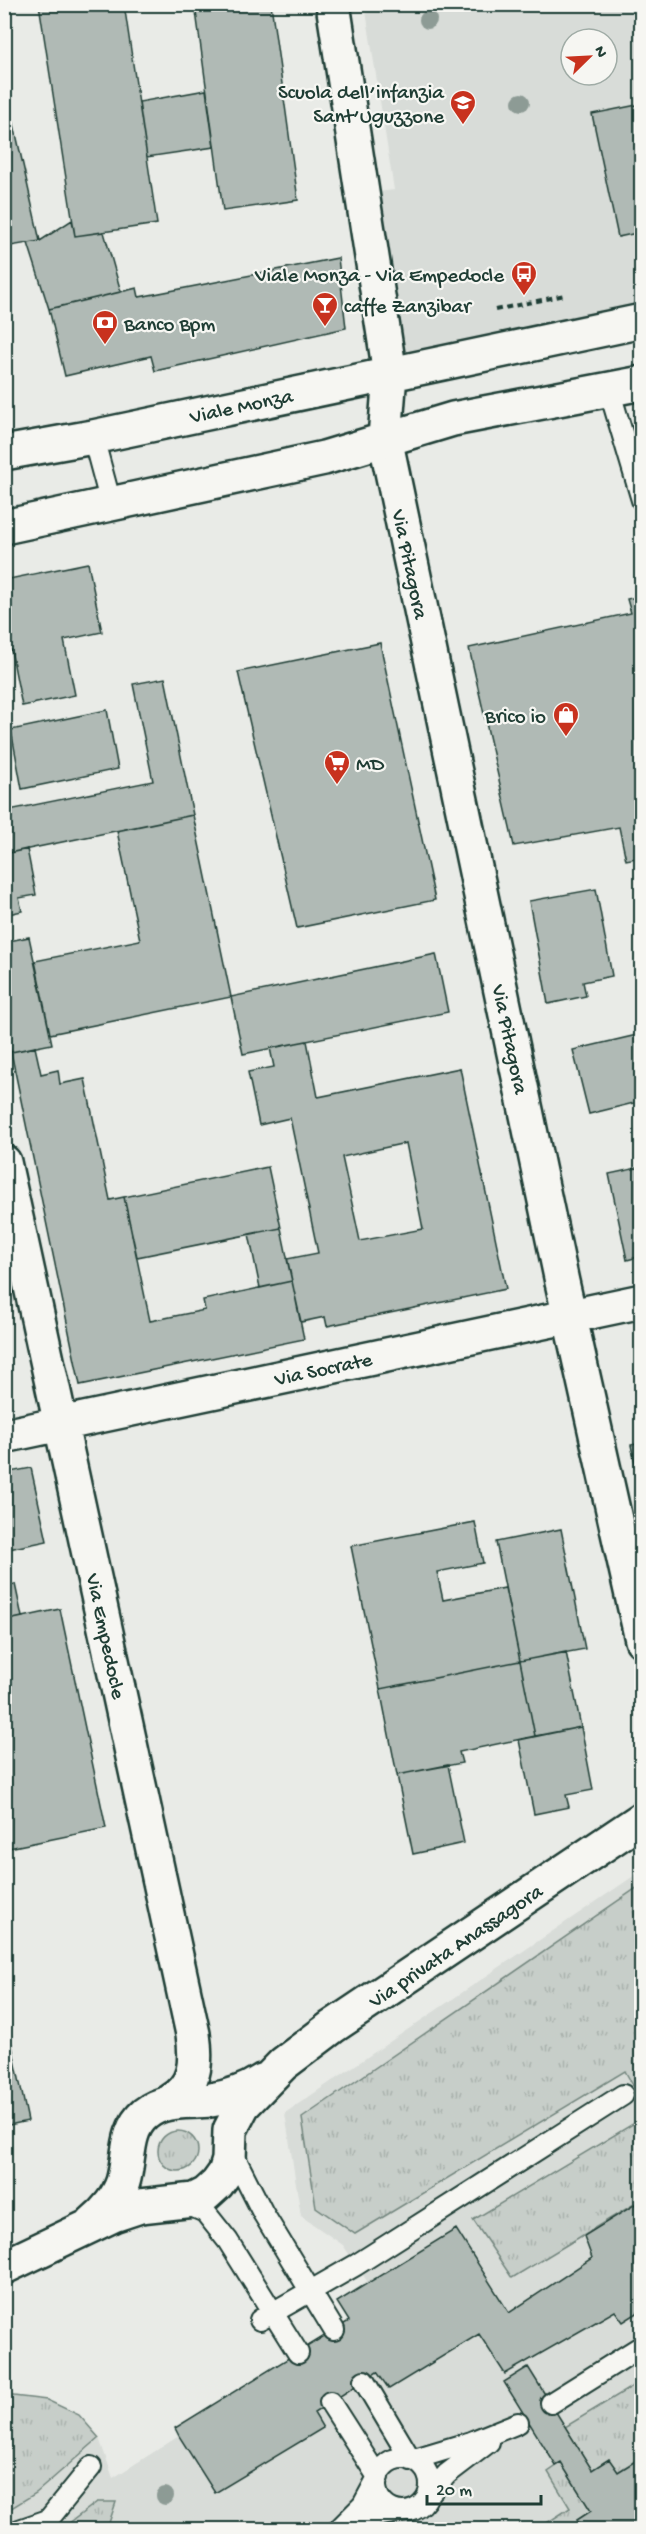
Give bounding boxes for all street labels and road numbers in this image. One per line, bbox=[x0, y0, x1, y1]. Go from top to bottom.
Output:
street label: Viale Monza bbox=[187, 385, 297, 432]
street label: Via Pitagora bbox=[384, 507, 432, 623]
street label: Via Pitagora bbox=[484, 982, 532, 1098]
street label: Via Socrate bbox=[272, 1349, 376, 1394]
street label: Via Empedocle bbox=[78, 1571, 129, 1703]
street label: Via privata Anassagora bbox=[364, 1880, 550, 2016]

